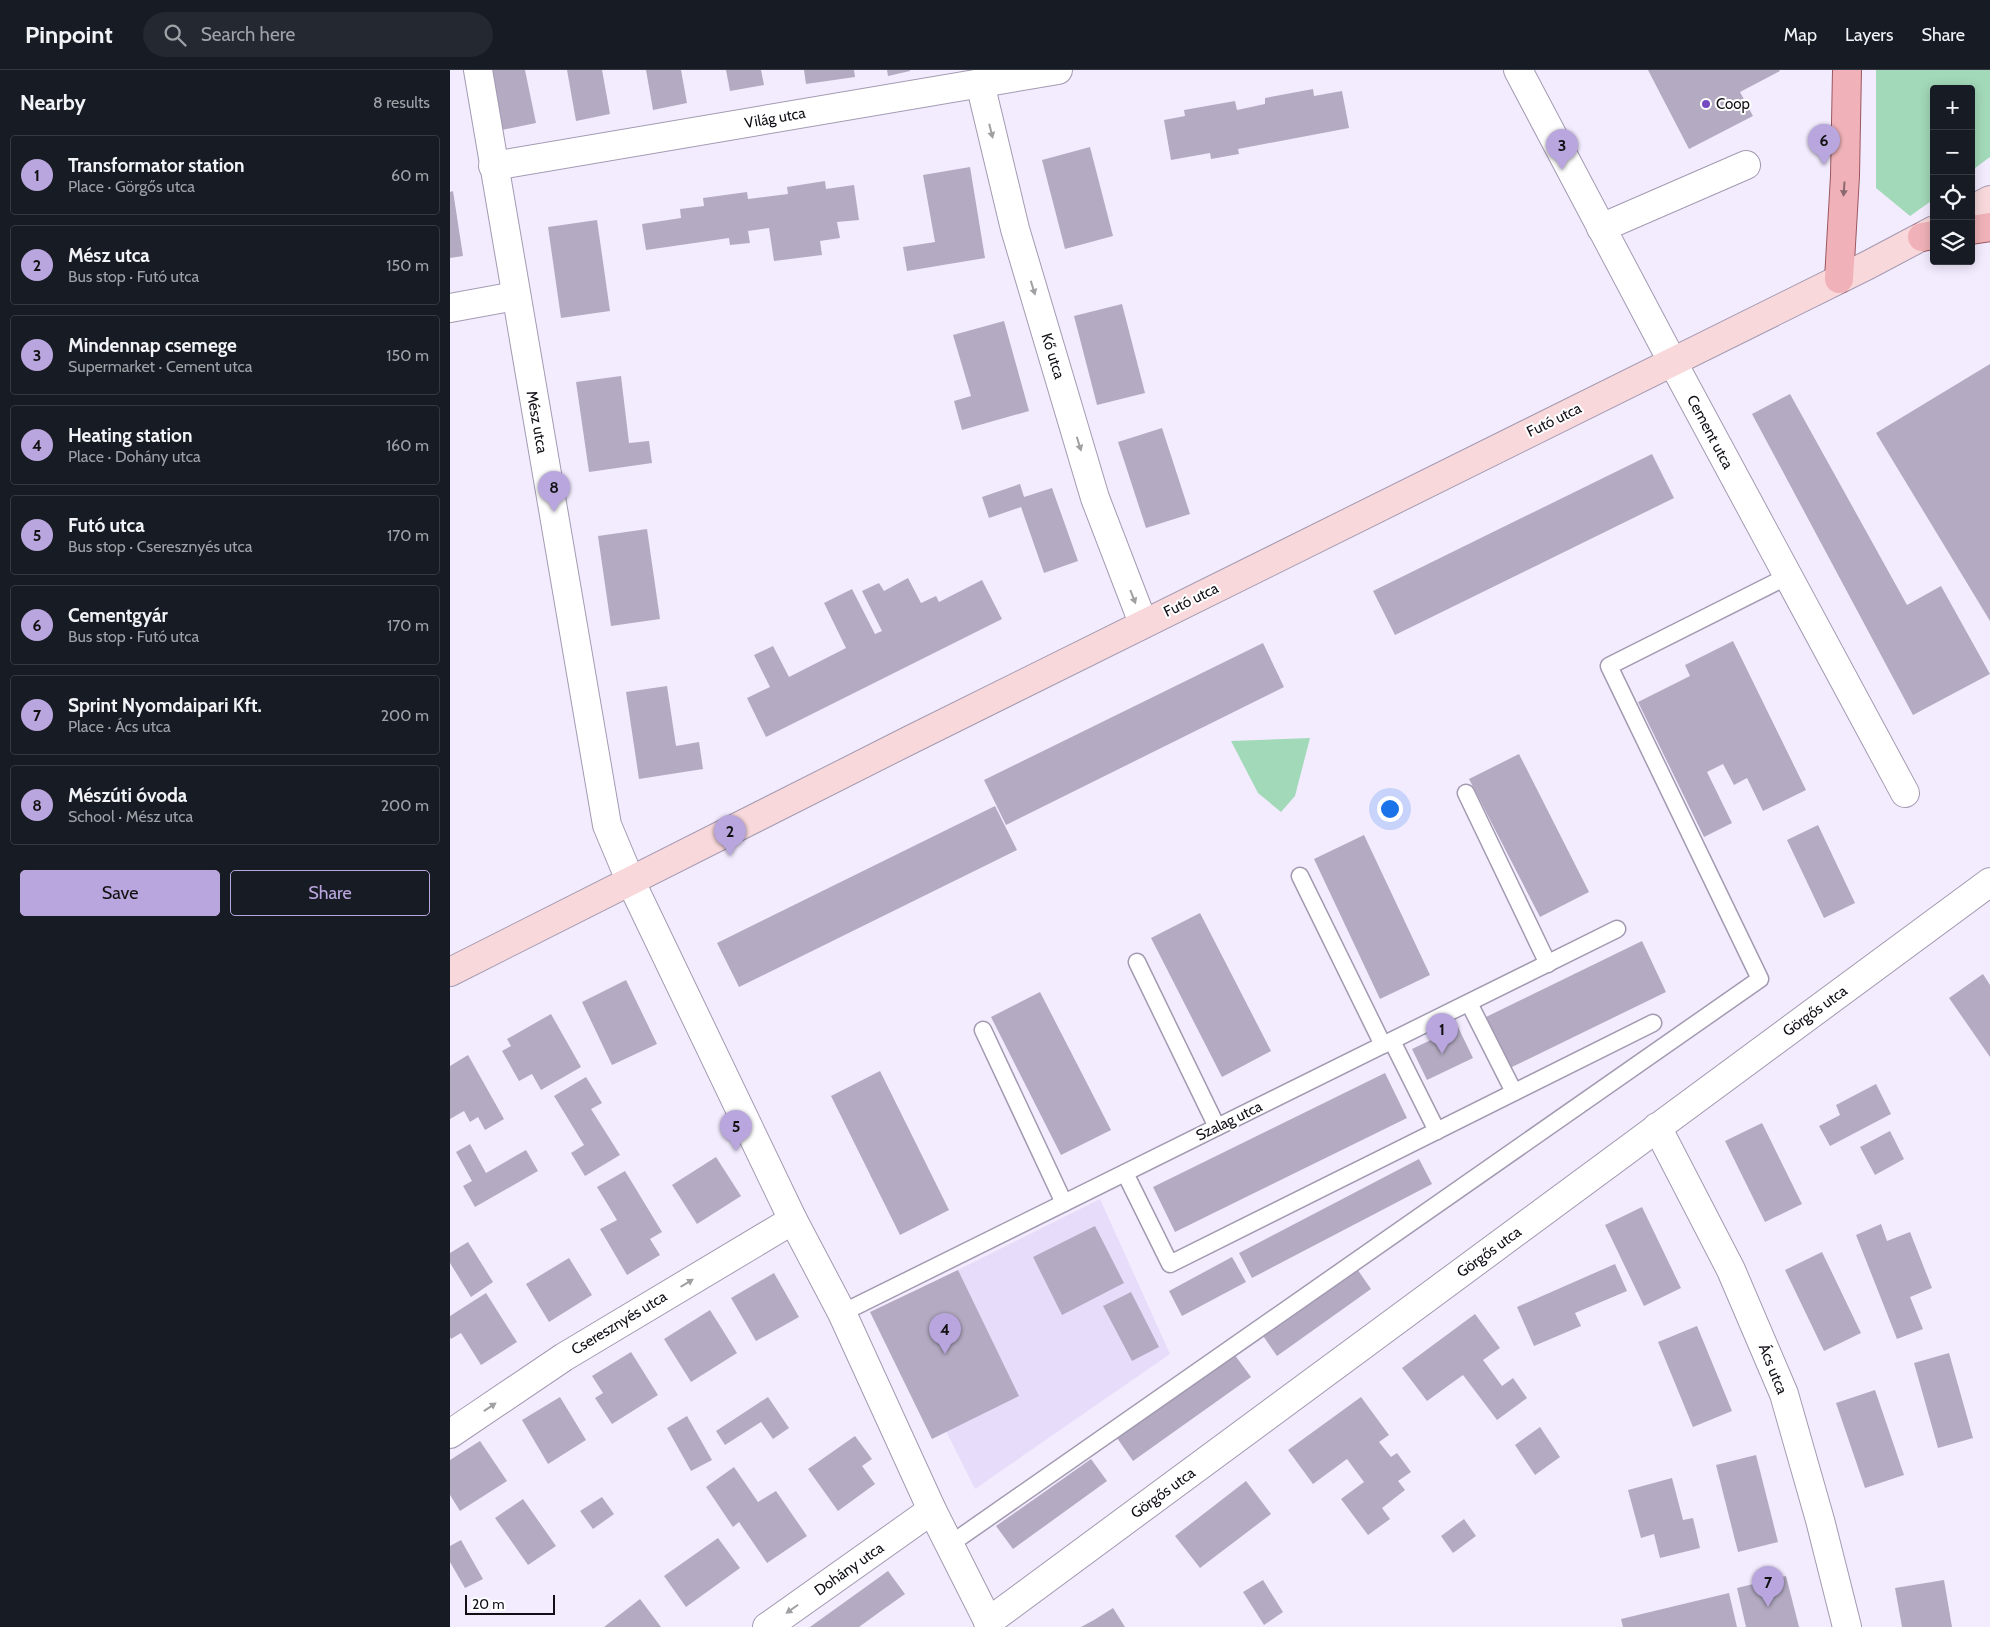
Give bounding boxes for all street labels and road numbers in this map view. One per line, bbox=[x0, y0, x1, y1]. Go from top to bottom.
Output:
street label: Világ utca bbox=[743, 104, 808, 132]
street label: Kő utca bbox=[1038, 331, 1069, 382]
street label: Mész utca bbox=[523, 389, 551, 455]
street label: Cement utca bbox=[1683, 392, 1737, 473]
street label: Futó utca bbox=[1524, 399, 1585, 441]
street label: Futó utca bbox=[1161, 579, 1222, 621]
street label: Görgős utca bbox=[1779, 981, 1851, 1040]
street label: Szalag utca bbox=[1193, 1097, 1266, 1145]
street label: Görgős utca bbox=[1453, 1222, 1525, 1281]
street label: Cseresznyés utca bbox=[568, 1287, 671, 1359]
street label: Ács utca bbox=[1755, 1341, 1792, 1397]
street label: Görgős utca bbox=[1127, 1463, 1199, 1522]
street label: Dohány utca bbox=[811, 1538, 888, 1599]

